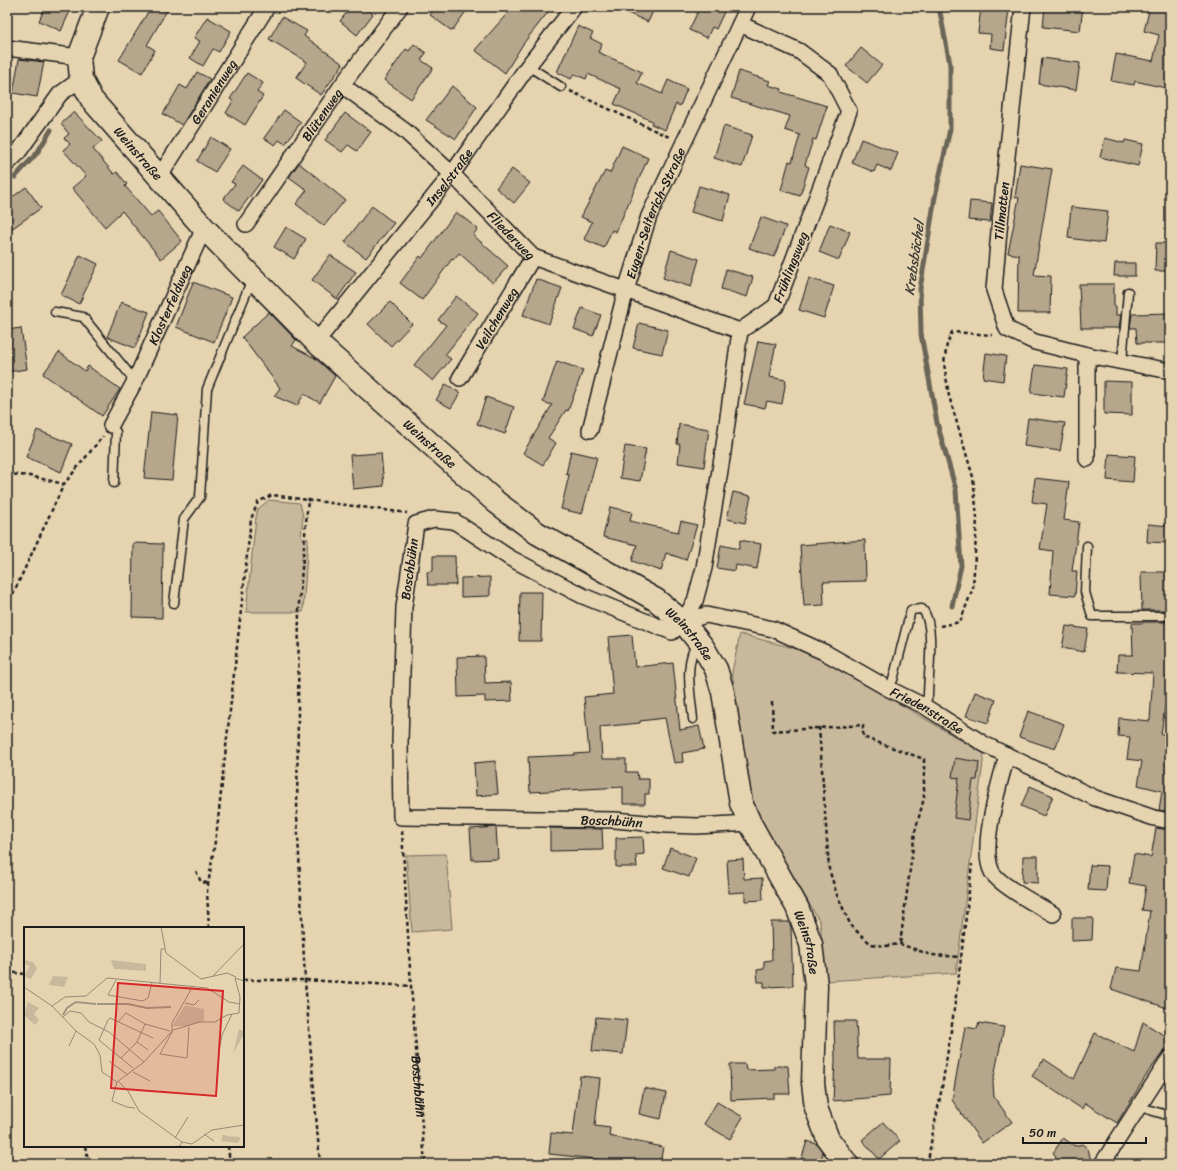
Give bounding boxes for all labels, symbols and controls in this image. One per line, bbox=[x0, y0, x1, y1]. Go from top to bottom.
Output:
street label: Geranienweg bbox=[185, 54, 243, 129]
street label: Blütenweg bbox=[295, 83, 349, 146]
street label: Weinstraße bbox=[108, 121, 169, 186]
street label: Eugen-Seiterich-Straße bbox=[619, 143, 692, 282]
street label: Inselstraße bbox=[419, 144, 479, 212]
street label: Tillmatten bbox=[987, 181, 1016, 241]
street label: Fliederweg bbox=[481, 205, 541, 266]
water label: Krebsbächel bbox=[897, 216, 933, 297]
street label: Frühlingsweg bbox=[766, 228, 815, 306]
street label: Klosterfeldweg bbox=[142, 260, 198, 349]
street label: Veilchenweg bbox=[469, 282, 525, 354]
street label: Weinstraße bbox=[398, 413, 462, 475]
street label: Boschbühn bbox=[394, 537, 425, 601]
street label: Weinstraße bbox=[660, 601, 720, 666]
street label: Friedenstraße bbox=[886, 680, 969, 741]
street label: Boschbühn bbox=[581, 809, 644, 835]
street label: Weinstraße bbox=[787, 907, 826, 976]
inset map bbox=[24, 927, 244, 1147]
street label: Boschbühn bbox=[405, 1055, 432, 1118]
scale bar bbox=[1023, 1119, 1146, 1145]
text: 50 m bbox=[1029, 1122, 1056, 1144]

